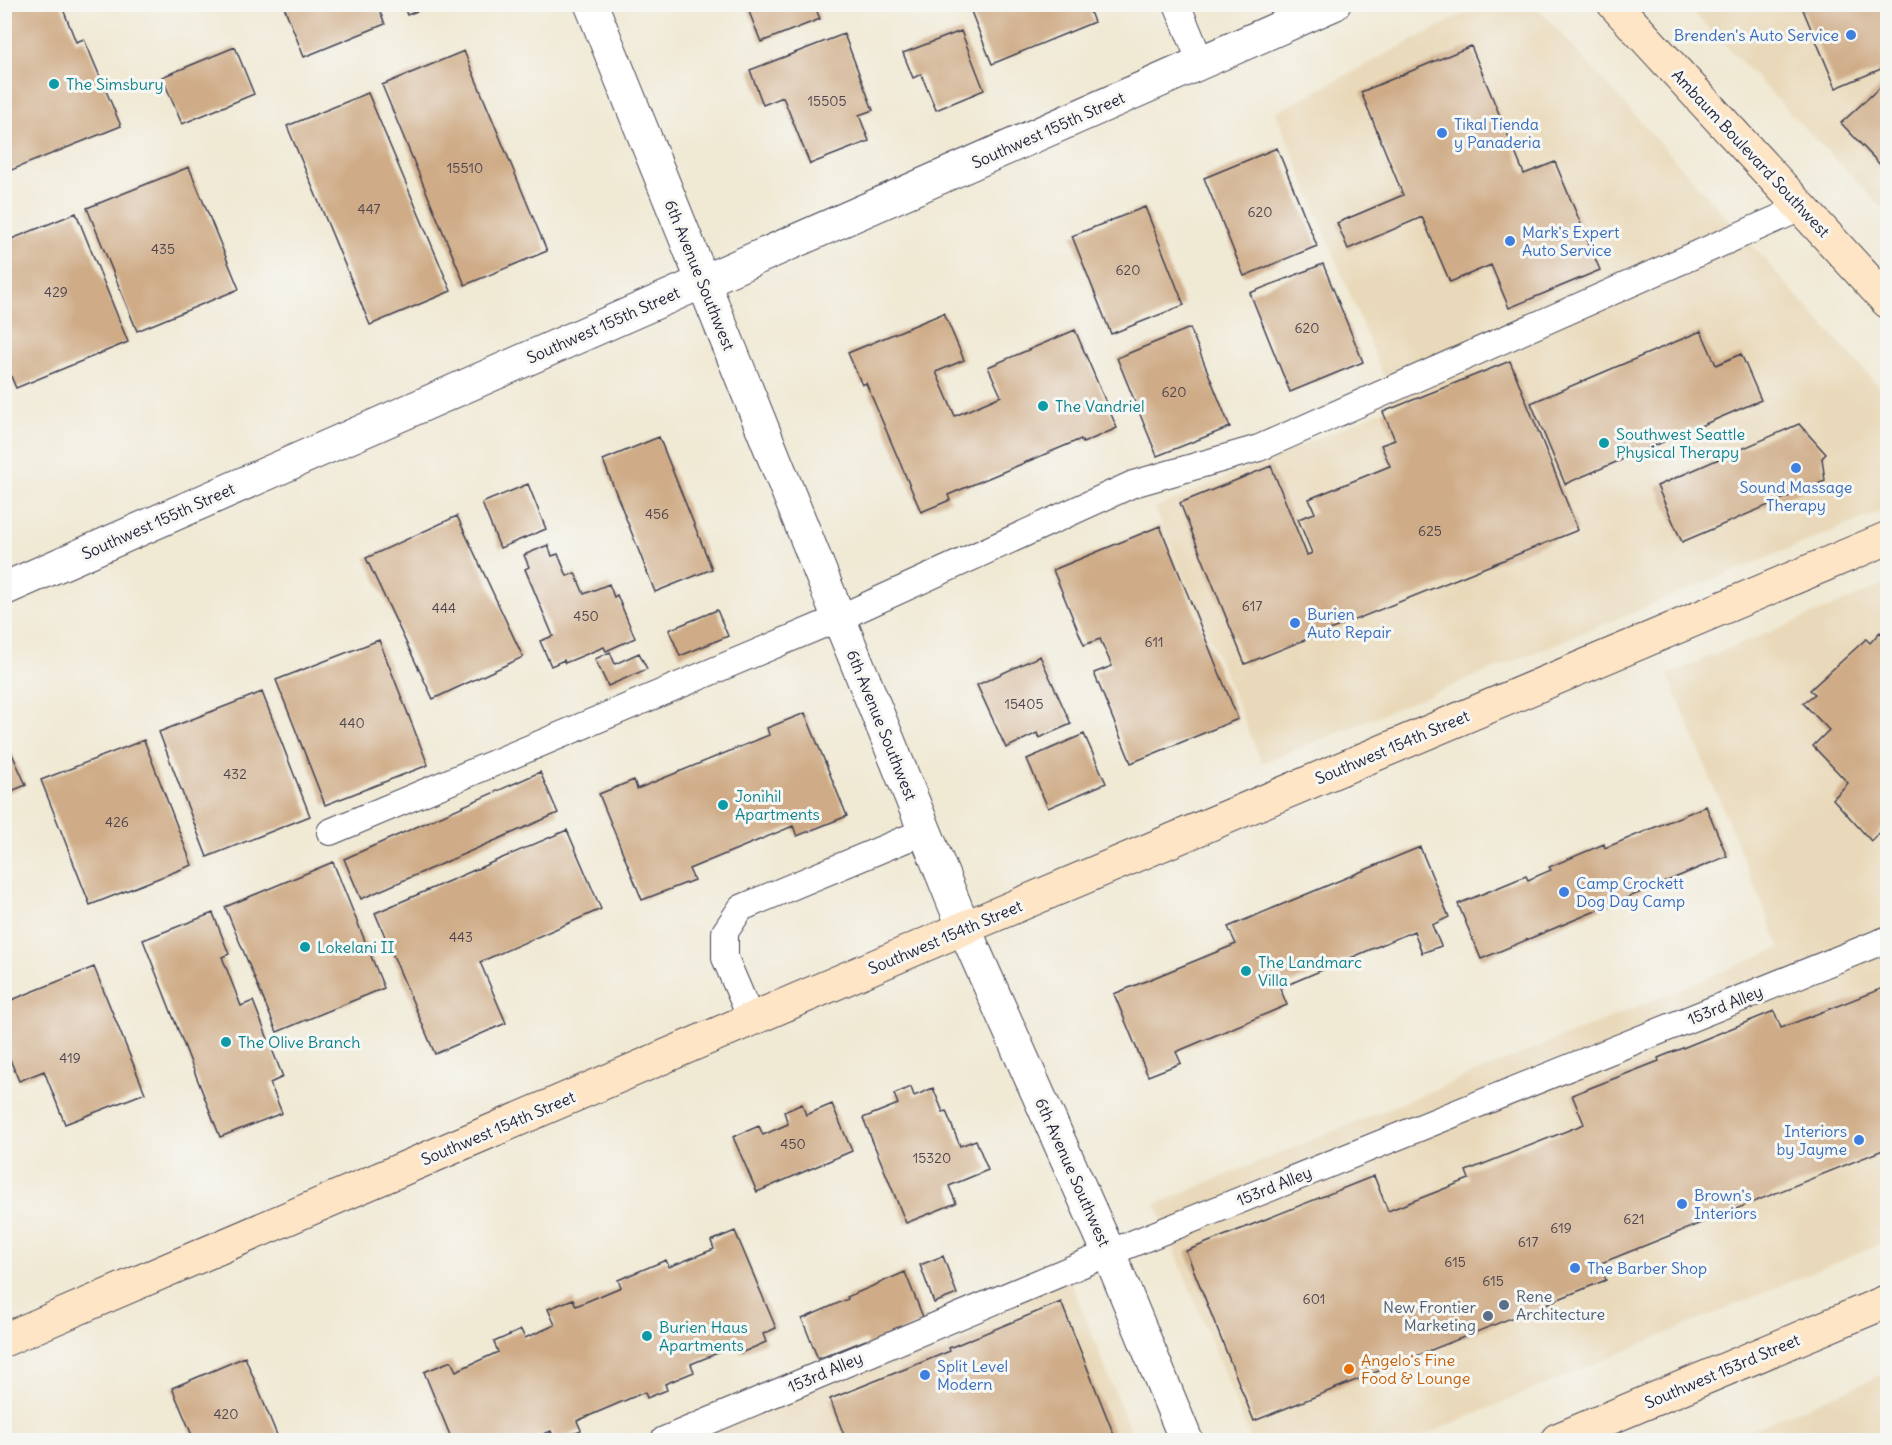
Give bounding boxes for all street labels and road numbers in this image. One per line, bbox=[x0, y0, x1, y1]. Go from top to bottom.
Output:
street label: Ambaum Boulevard Southwest bbox=[1668, 65, 1835, 242]
street label: Southwest 155th Street bbox=[968, 87, 1128, 173]
street label: 6th Avenue Southwest bbox=[661, 197, 740, 354]
street label: Southwest 155th Street bbox=[523, 282, 683, 368]
street label: Southwest 155th Street bbox=[78, 478, 238, 564]
street label: 6th Avenue Southwest bbox=[843, 647, 922, 804]
street label: Southwest 154th Street bbox=[1312, 705, 1473, 789]
street label: Southwest 154th Street bbox=[865, 895, 1026, 979]
street label: 153rd Alley bbox=[1684, 981, 1766, 1029]
street label: Southwest 154th Street bbox=[418, 1086, 579, 1170]
street label: 6th Avenue Southwest bbox=[1031, 1095, 1115, 1250]
street label: 153rd Alley bbox=[1233, 1162, 1315, 1210]
street label: Southwest 153rd Street bbox=[1642, 1329, 1803, 1413]
street label: 153rd Alley bbox=[785, 1347, 865, 1397]

